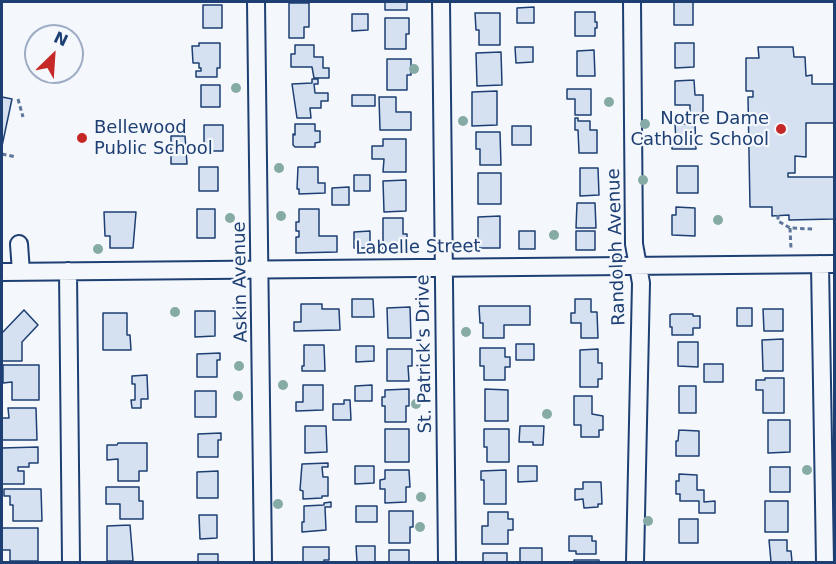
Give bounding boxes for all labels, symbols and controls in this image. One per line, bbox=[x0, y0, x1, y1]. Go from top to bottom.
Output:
north arrow bbox=[24, 24, 84, 84]
text: N bbox=[51, 28, 71, 50]
place label: Notre Dame Catholic School bbox=[631, 108, 769, 150]
place label: Bellewood Public School bbox=[94, 117, 213, 160]
marker: Notre Dame Catholic School bbox=[774, 122, 788, 136]
marker: Bellewood Public School bbox=[75, 131, 89, 145]
street label: Randolph Avenue bbox=[603, 168, 631, 326]
street label: Askin Avenue bbox=[229, 221, 253, 343]
street label: Labelle Street bbox=[355, 236, 481, 260]
street label: St. Patrick's Drive bbox=[413, 274, 437, 434]

